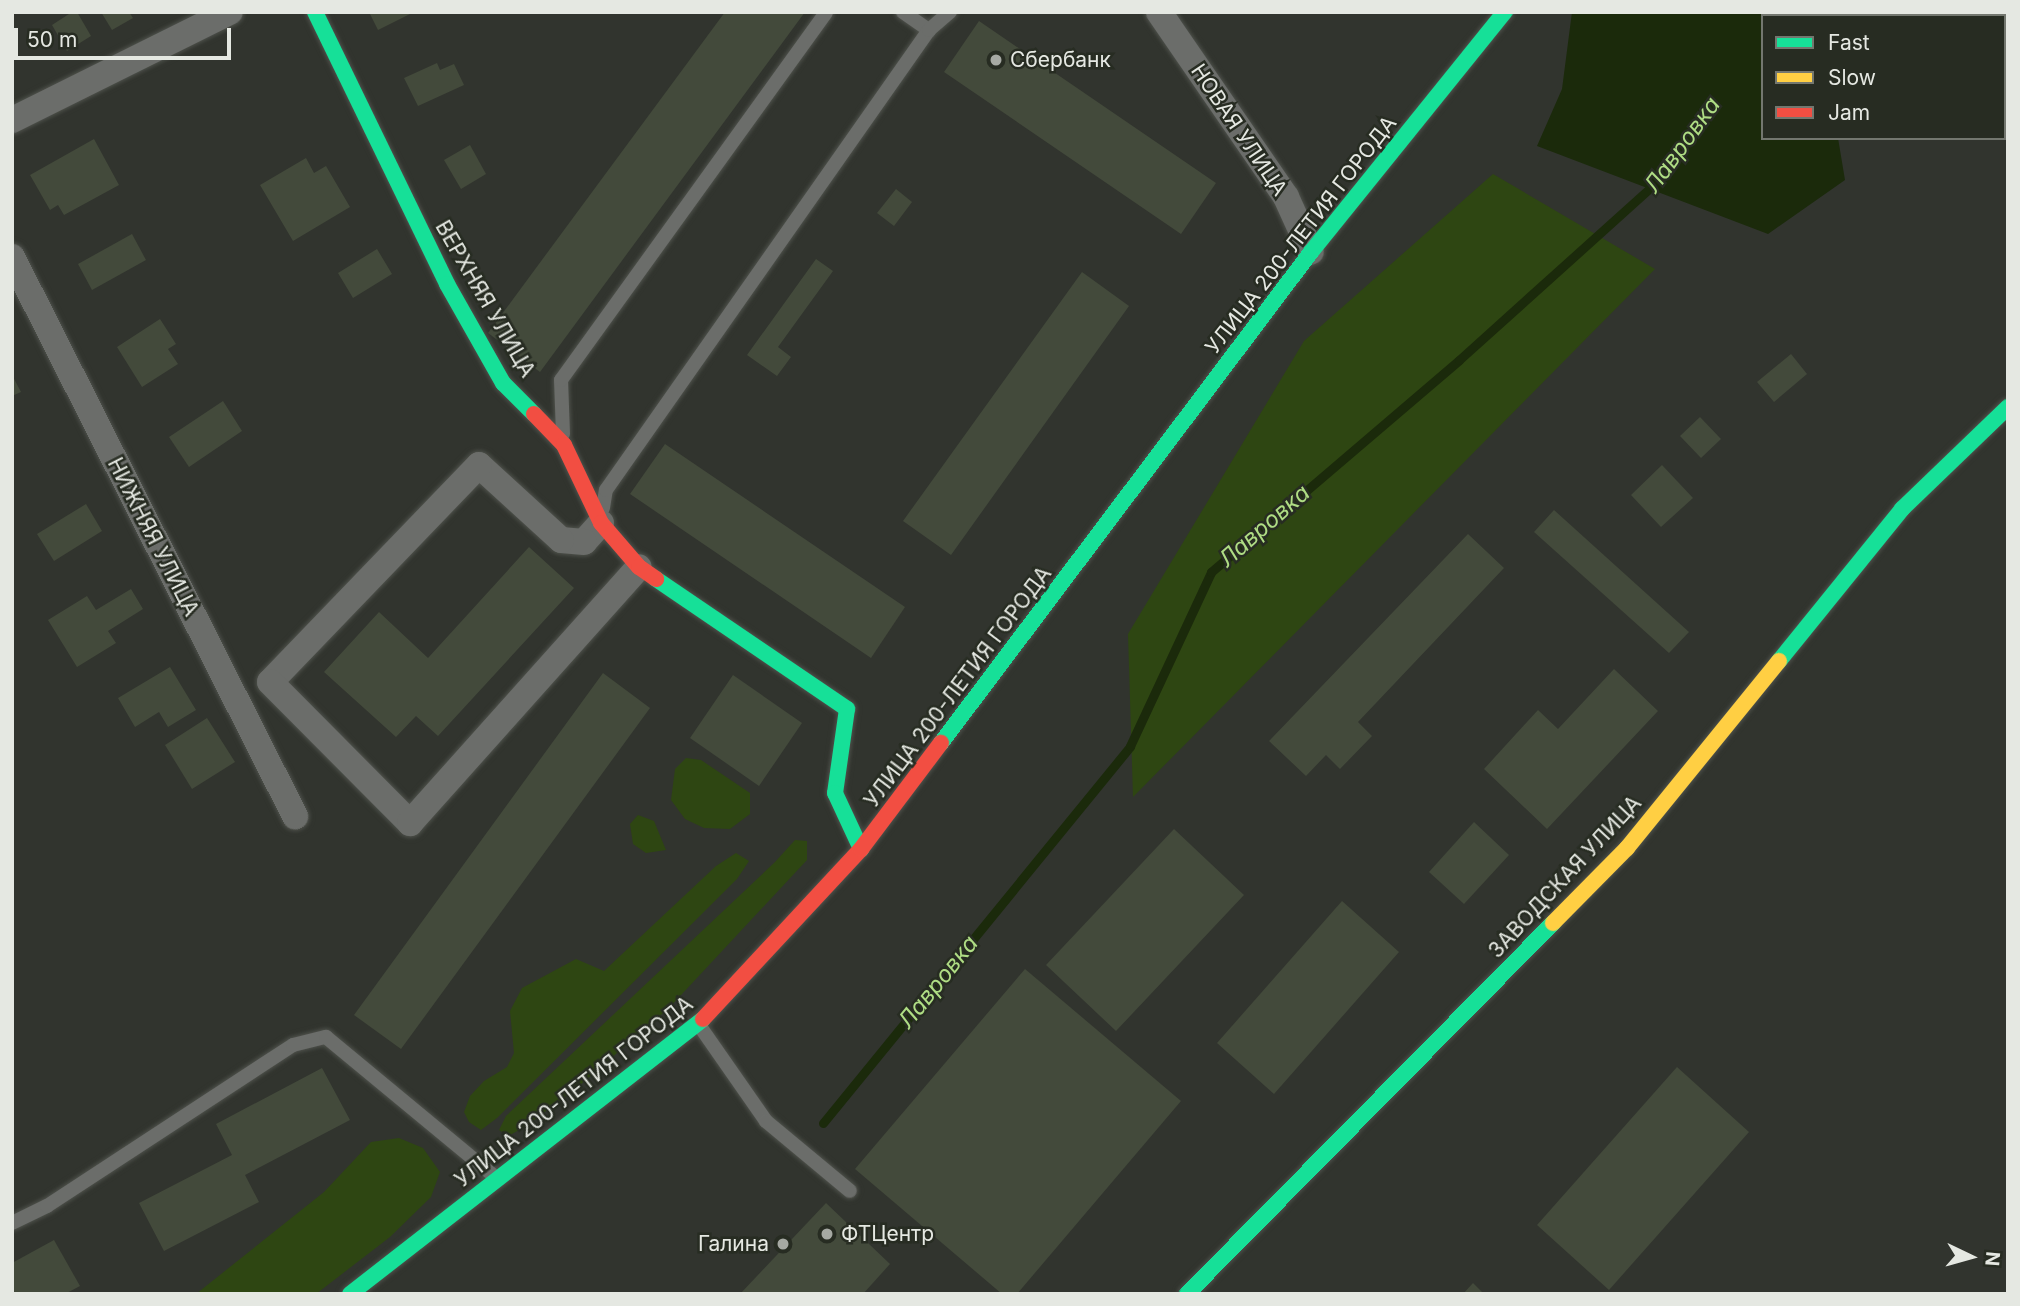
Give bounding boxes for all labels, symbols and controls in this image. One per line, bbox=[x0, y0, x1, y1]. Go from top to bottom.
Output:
scale bar bbox=[18, 14, 234, 58]
legend bbox=[1761, 14, 2006, 140]
text: 50 m bbox=[27, 27, 77, 52]
text: Fast bbox=[1828, 30, 1870, 55]
place label: Сбербанк bbox=[1010, 47, 1111, 73]
marker: Сбербанк bbox=[988, 52, 1004, 68]
street label: НОВАЯ УЛИЦА bbox=[1186, 59, 1292, 201]
text: Slow bbox=[1828, 65, 1876, 90]
water label: Лавровка bbox=[1638, 92, 1726, 198]
text: Jam bbox=[1828, 100, 1870, 125]
street label: УЛИЦА 200-ЛЕТИЯ ГОРОДА bbox=[1200, 111, 1402, 359]
street label: ВЕРХНЯЯ УЛИЦА bbox=[430, 216, 540, 382]
street label: НИЖНЯЯ УЛИЦА bbox=[102, 454, 204, 620]
water label: Лавровка bbox=[1213, 479, 1315, 573]
street label: УЛИЦА 200-ЛЕТИЯ ГОРОДА bbox=[859, 562, 1057, 812]
street label: ЗАВОДСКАЯ УЛИЦА bbox=[1483, 791, 1647, 963]
water label: Лавровка bbox=[892, 930, 984, 1034]
street label: УЛИЦА 200-ЛЕТИЯ ГОРОДА bbox=[450, 991, 698, 1193]
place label: ФТЦентр bbox=[841, 1221, 934, 1247]
north arrow bbox=[1936, 1222, 2006, 1292]
marker: ФТЦентр bbox=[819, 1226, 835, 1242]
place label: Галина bbox=[698, 1231, 769, 1257]
marker: Галина bbox=[775, 1236, 791, 1252]
text: N bbox=[1980, 1251, 2005, 1267]

